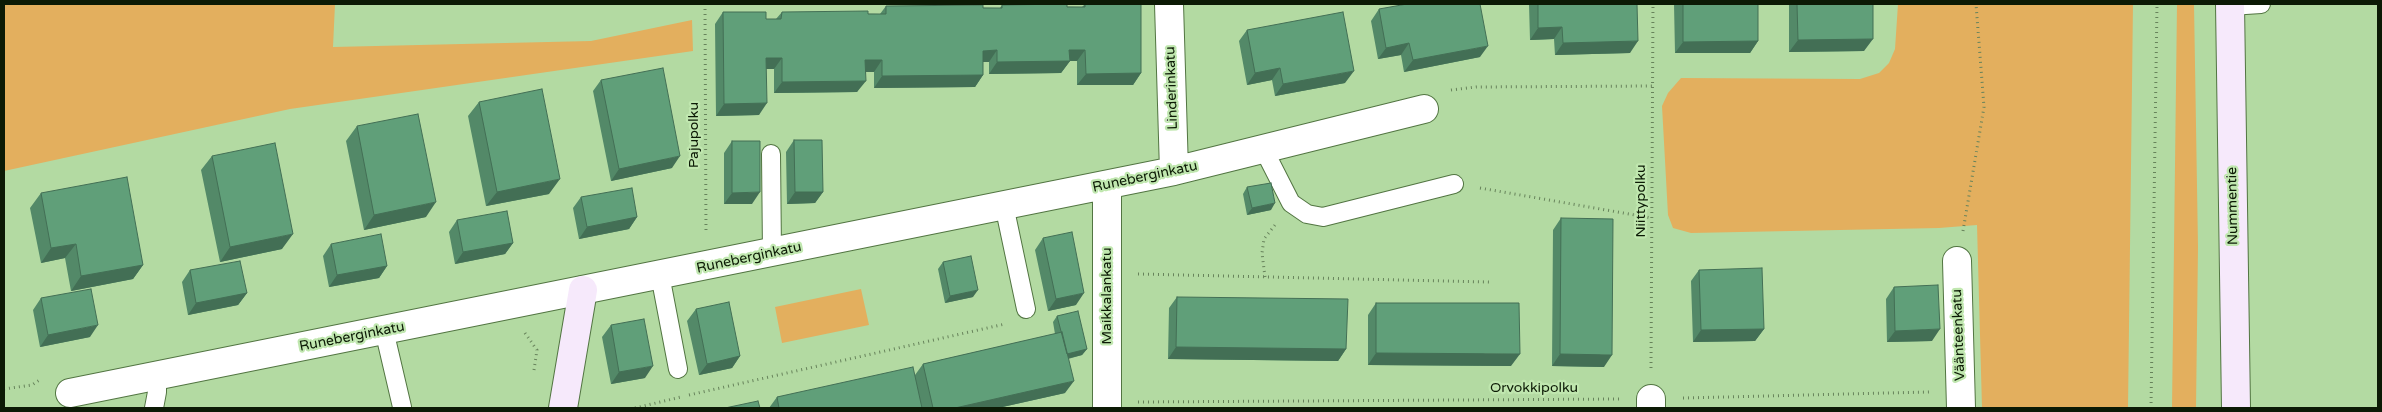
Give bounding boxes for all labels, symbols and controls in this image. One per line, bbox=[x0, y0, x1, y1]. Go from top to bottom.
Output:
street label: Linderinkatu bbox=[1162, 46, 1182, 130]
street label: Pajupolku bbox=[686, 102, 702, 168]
street label: Runeberginkatu bbox=[1091, 158, 1199, 196]
street label: Niittypolku bbox=[1633, 164, 1649, 238]
street label: Nummentie bbox=[2224, 167, 2242, 245]
street label: Runeberginkatu bbox=[695, 239, 803, 277]
street label: Maikkalankatu bbox=[1099, 248, 1115, 344]
street label: Väänteenkatu bbox=[1949, 289, 1969, 381]
street label: Runeberginkatu bbox=[298, 319, 406, 355]
street label: Orvokkipolku bbox=[1490, 380, 1578, 396]

